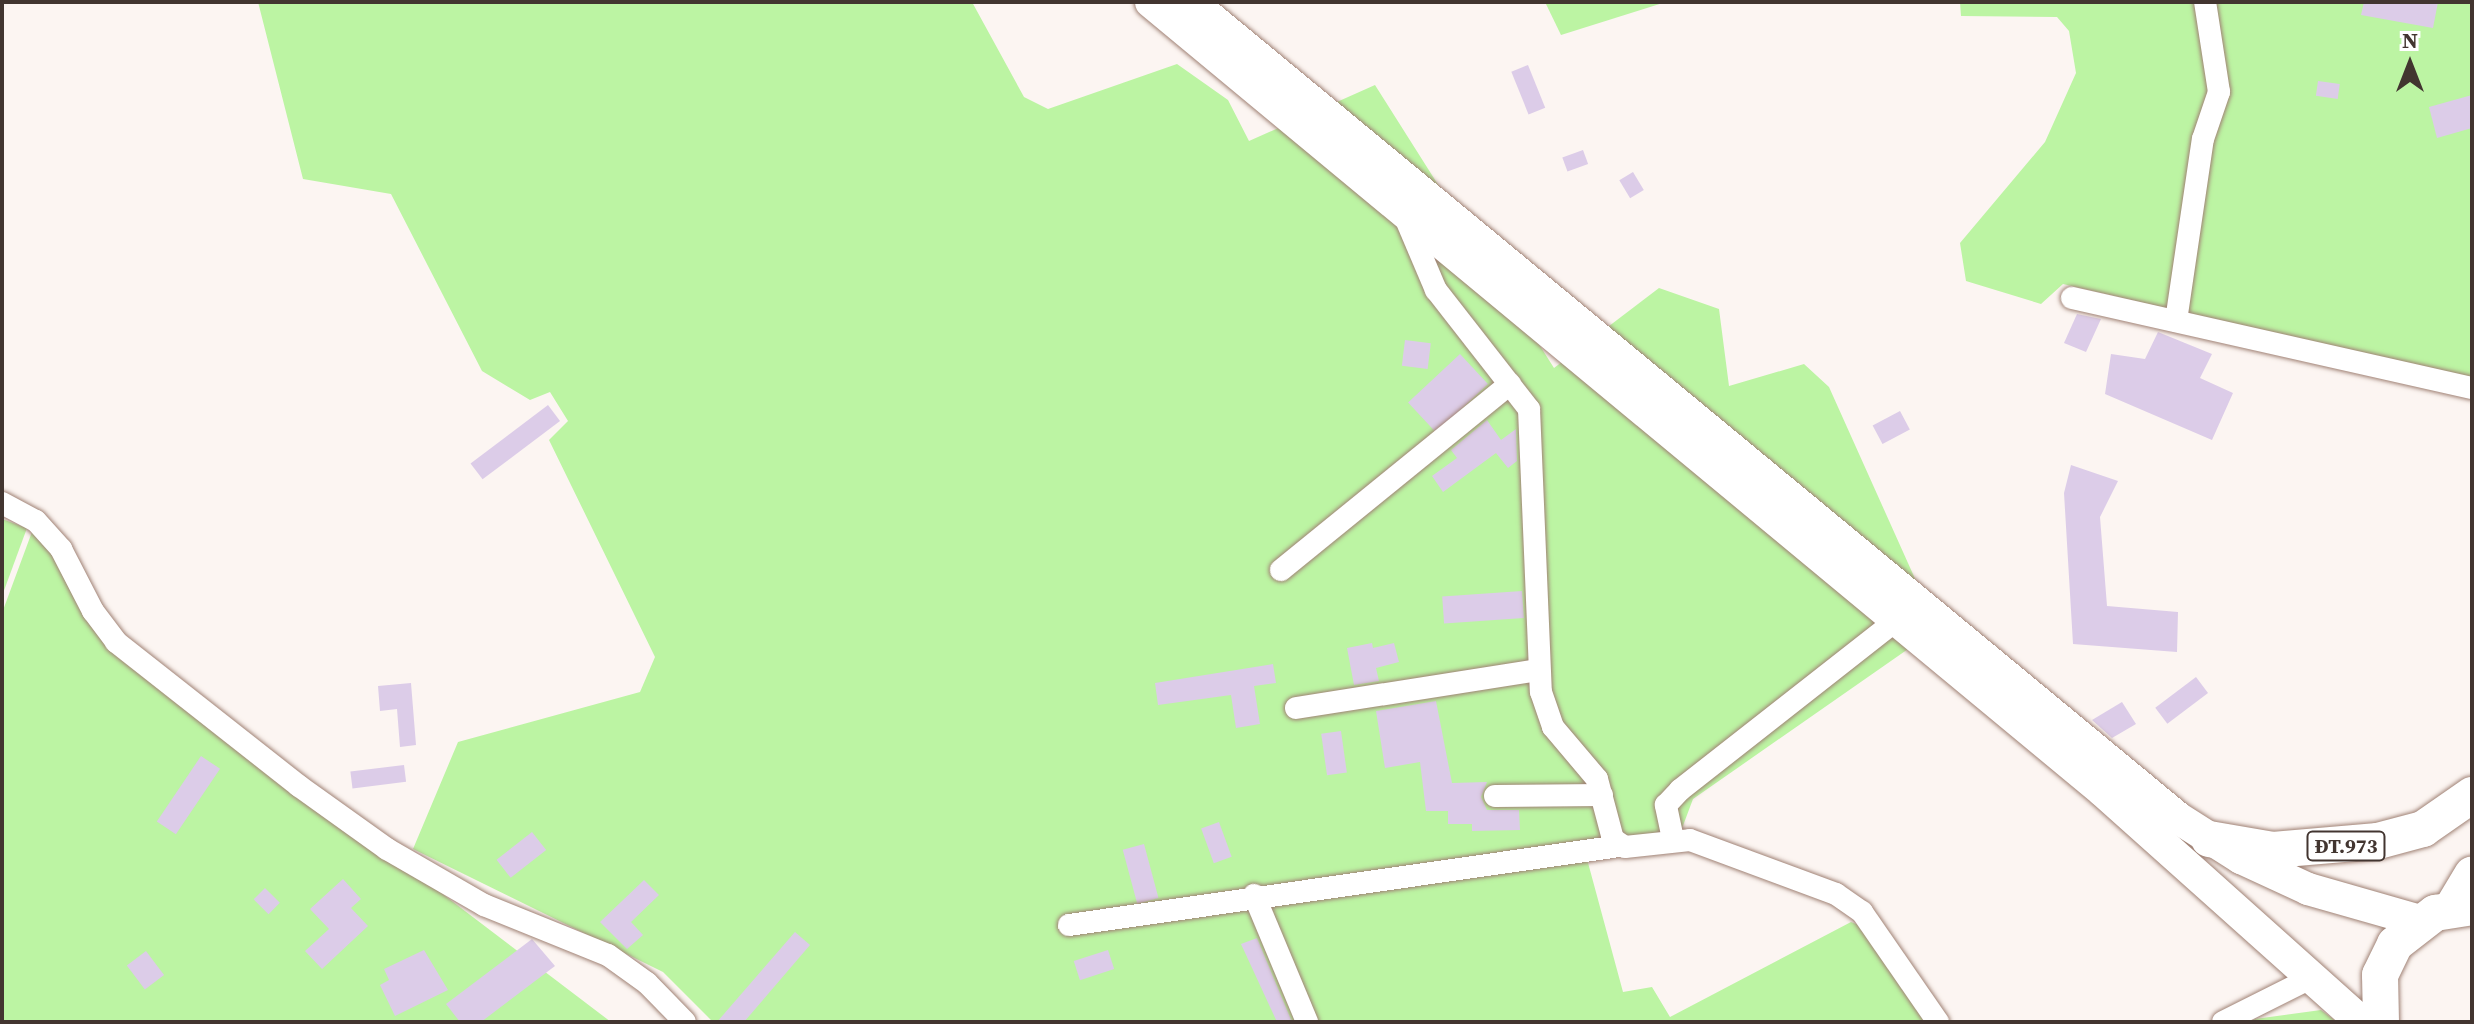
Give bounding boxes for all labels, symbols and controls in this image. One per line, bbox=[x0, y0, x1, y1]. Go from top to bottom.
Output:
north arrow bbox=[2370, 24, 2450, 104]
text: N bbox=[2402, 25, 2418, 55]
road number: ĐT.973 bbox=[2306, 830, 2386, 862]

